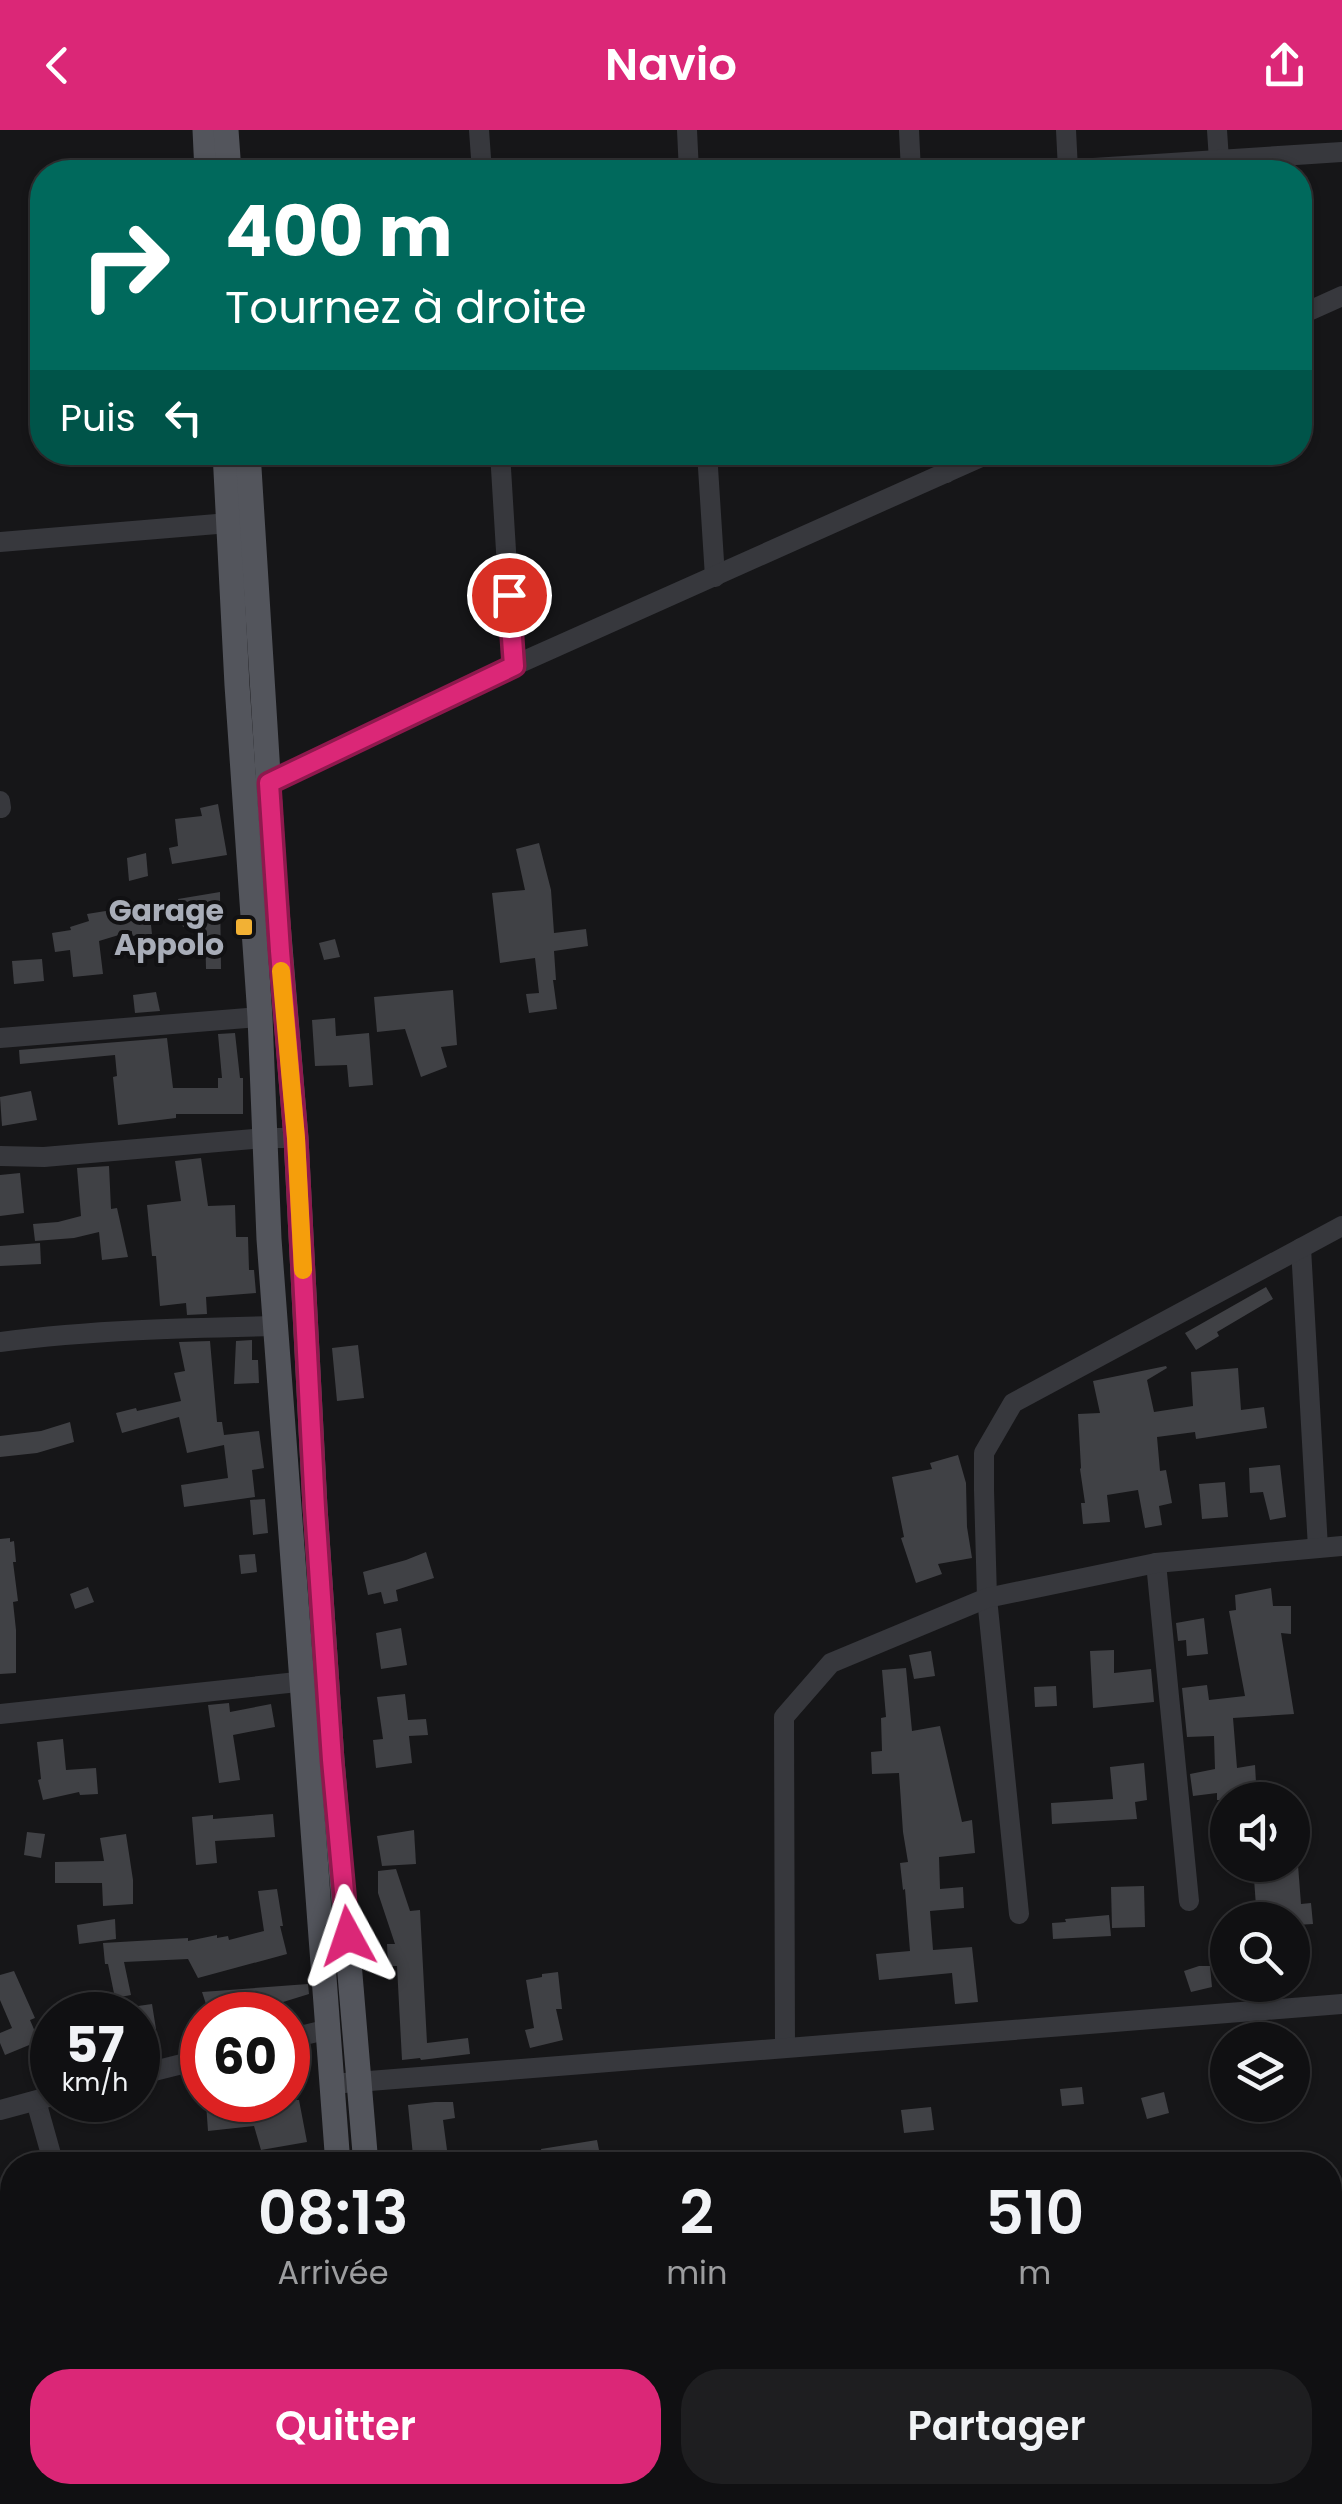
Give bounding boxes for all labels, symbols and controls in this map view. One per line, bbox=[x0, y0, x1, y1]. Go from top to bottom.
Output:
text: Navio bbox=[605, 33, 737, 96]
icon: back bbox=[30, 38, 85, 93]
icon: share bbox=[1257, 38, 1312, 93]
text: 400 m bbox=[225, 182, 453, 281]
icon: right bbox=[60, 200, 190, 330]
text: Tournez à droite bbox=[225, 276, 587, 339]
icon: left bbox=[156, 390, 211, 445]
text: Puis bbox=[60, 391, 136, 444]
pin bbox=[467, 553, 552, 638]
icon: arrive bbox=[482, 568, 537, 623]
place label: Garage Appolo bbox=[109, 889, 224, 966]
marker: Garage Appolo bbox=[233, 916, 255, 938]
map controls bbox=[1210, 1782, 1310, 2122]
button: sound bbox=[1210, 1782, 1310, 1882]
position arrow bbox=[296, 1884, 400, 1988]
button: search bbox=[1210, 1902, 1310, 2002]
speed limit sign: 60 bbox=[180, 1992, 310, 2122]
text: 57 bbox=[65, 2009, 125, 2080]
button: layers bbox=[1210, 2022, 1310, 2122]
text: km/h bbox=[62, 2065, 128, 2100]
text: 08:13 bbox=[258, 2171, 408, 2255]
text: 2 bbox=[680, 2171, 714, 2255]
text: 510 bbox=[985, 2171, 1084, 2255]
text: Arrivée bbox=[278, 2250, 389, 2295]
text: min bbox=[666, 2250, 727, 2295]
text: m bbox=[1018, 2250, 1051, 2295]
button: Quitter bbox=[30, 2369, 661, 2484]
button: Partager bbox=[681, 2369, 1312, 2484]

